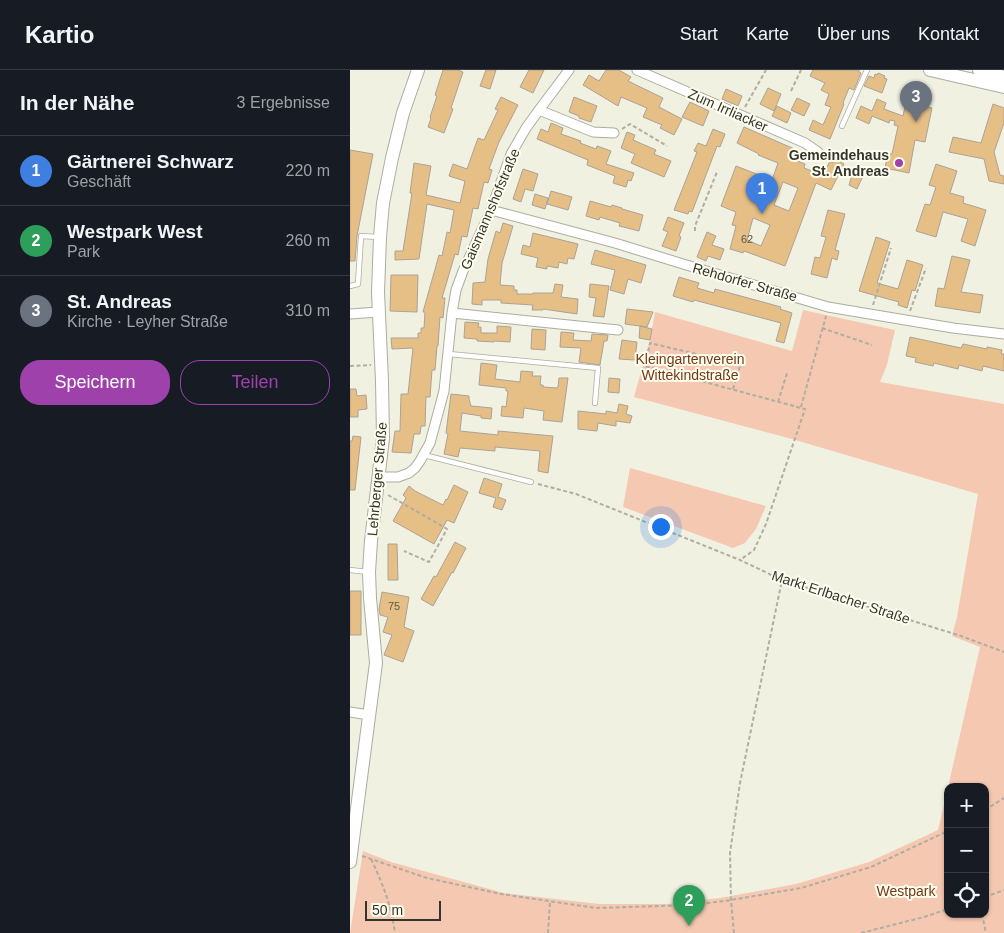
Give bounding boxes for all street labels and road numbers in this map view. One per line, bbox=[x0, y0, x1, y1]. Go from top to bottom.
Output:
street label: Zum Irrliacker bbox=[686, 85, 771, 135]
street label: Gaismannshofstraße bbox=[457, 146, 523, 272]
street label: Rehdorfer Straße bbox=[691, 259, 799, 305]
street label: Lehrberger Straße bbox=[364, 421, 390, 537]
street label: Markt Erlbacher Straße bbox=[770, 567, 912, 627]

